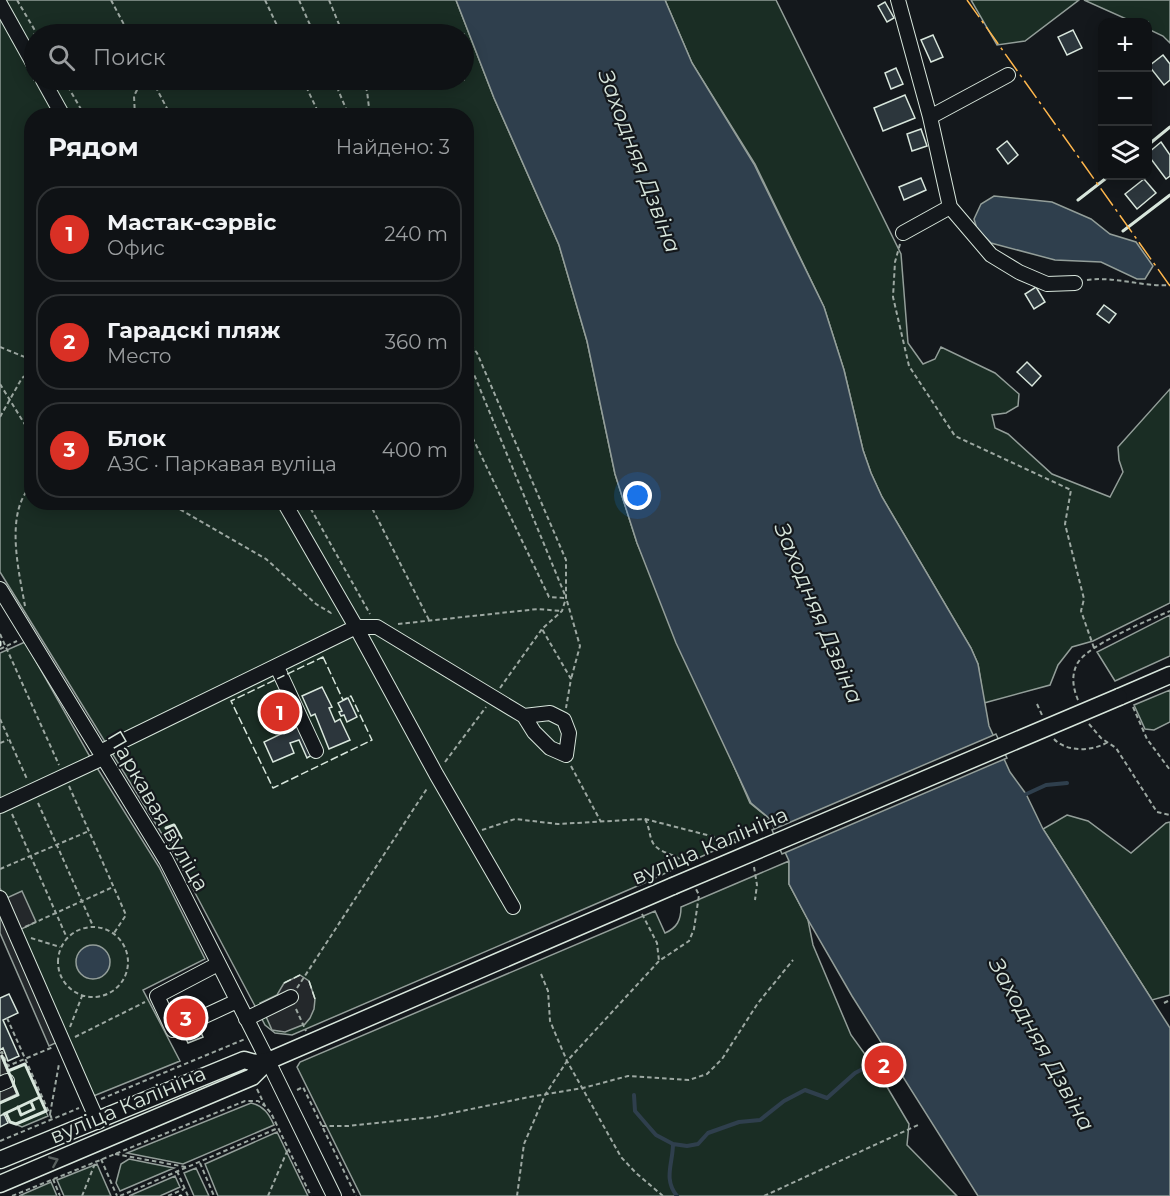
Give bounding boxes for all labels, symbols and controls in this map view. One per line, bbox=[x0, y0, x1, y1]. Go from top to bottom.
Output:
map controls bbox=[1098, 18, 1152, 180]
button: + bbox=[1098, 18, 1152, 72]
search box bbox=[24, 24, 474, 90]
icon: search bbox=[45, 41, 78, 74]
text: Поиск bbox=[93, 44, 165, 71]
water label: Заходняя Дзвіна bbox=[592, 65, 687, 257]
button: − bbox=[1098, 72, 1152, 126]
button: layers bbox=[1098, 126, 1152, 180]
text: Рядом bbox=[48, 131, 139, 163]
text: Найдено: 3 bbox=[336, 135, 450, 159]
text: Мастак-сэрвіс bbox=[107, 209, 276, 236]
text: 1 bbox=[66, 222, 73, 246]
text: 240 m bbox=[384, 222, 448, 246]
text: Офис bbox=[107, 236, 165, 260]
text: Гарадскі пляж bbox=[107, 317, 280, 344]
text: 2 bbox=[64, 330, 75, 354]
text: 360 m bbox=[385, 330, 448, 354]
text: Место bbox=[107, 344, 171, 368]
text: Блок bbox=[107, 425, 166, 452]
text: 3 bbox=[64, 438, 75, 462]
text: 400 m bbox=[382, 438, 448, 462]
text: АЗС · Паркавая вуліца bbox=[107, 452, 337, 476]
your location bbox=[623, 481, 652, 510]
water label: Заходняя Дзвіна bbox=[768, 518, 869, 708]
pin: 1 bbox=[260, 690, 300, 734]
street label: Паркавая вуліца bbox=[102, 726, 215, 895]
street label: вуліца Калініна bbox=[628, 801, 792, 890]
water label: Заходняя Дзвіна bbox=[982, 952, 1100, 1136]
pin: 3 bbox=[166, 996, 206, 1040]
pin: 2 bbox=[864, 1042, 904, 1088]
street label: вуліца Калініна bbox=[46, 1060, 210, 1149]
one-way arrow bbox=[48, 1156, 59, 1168]

